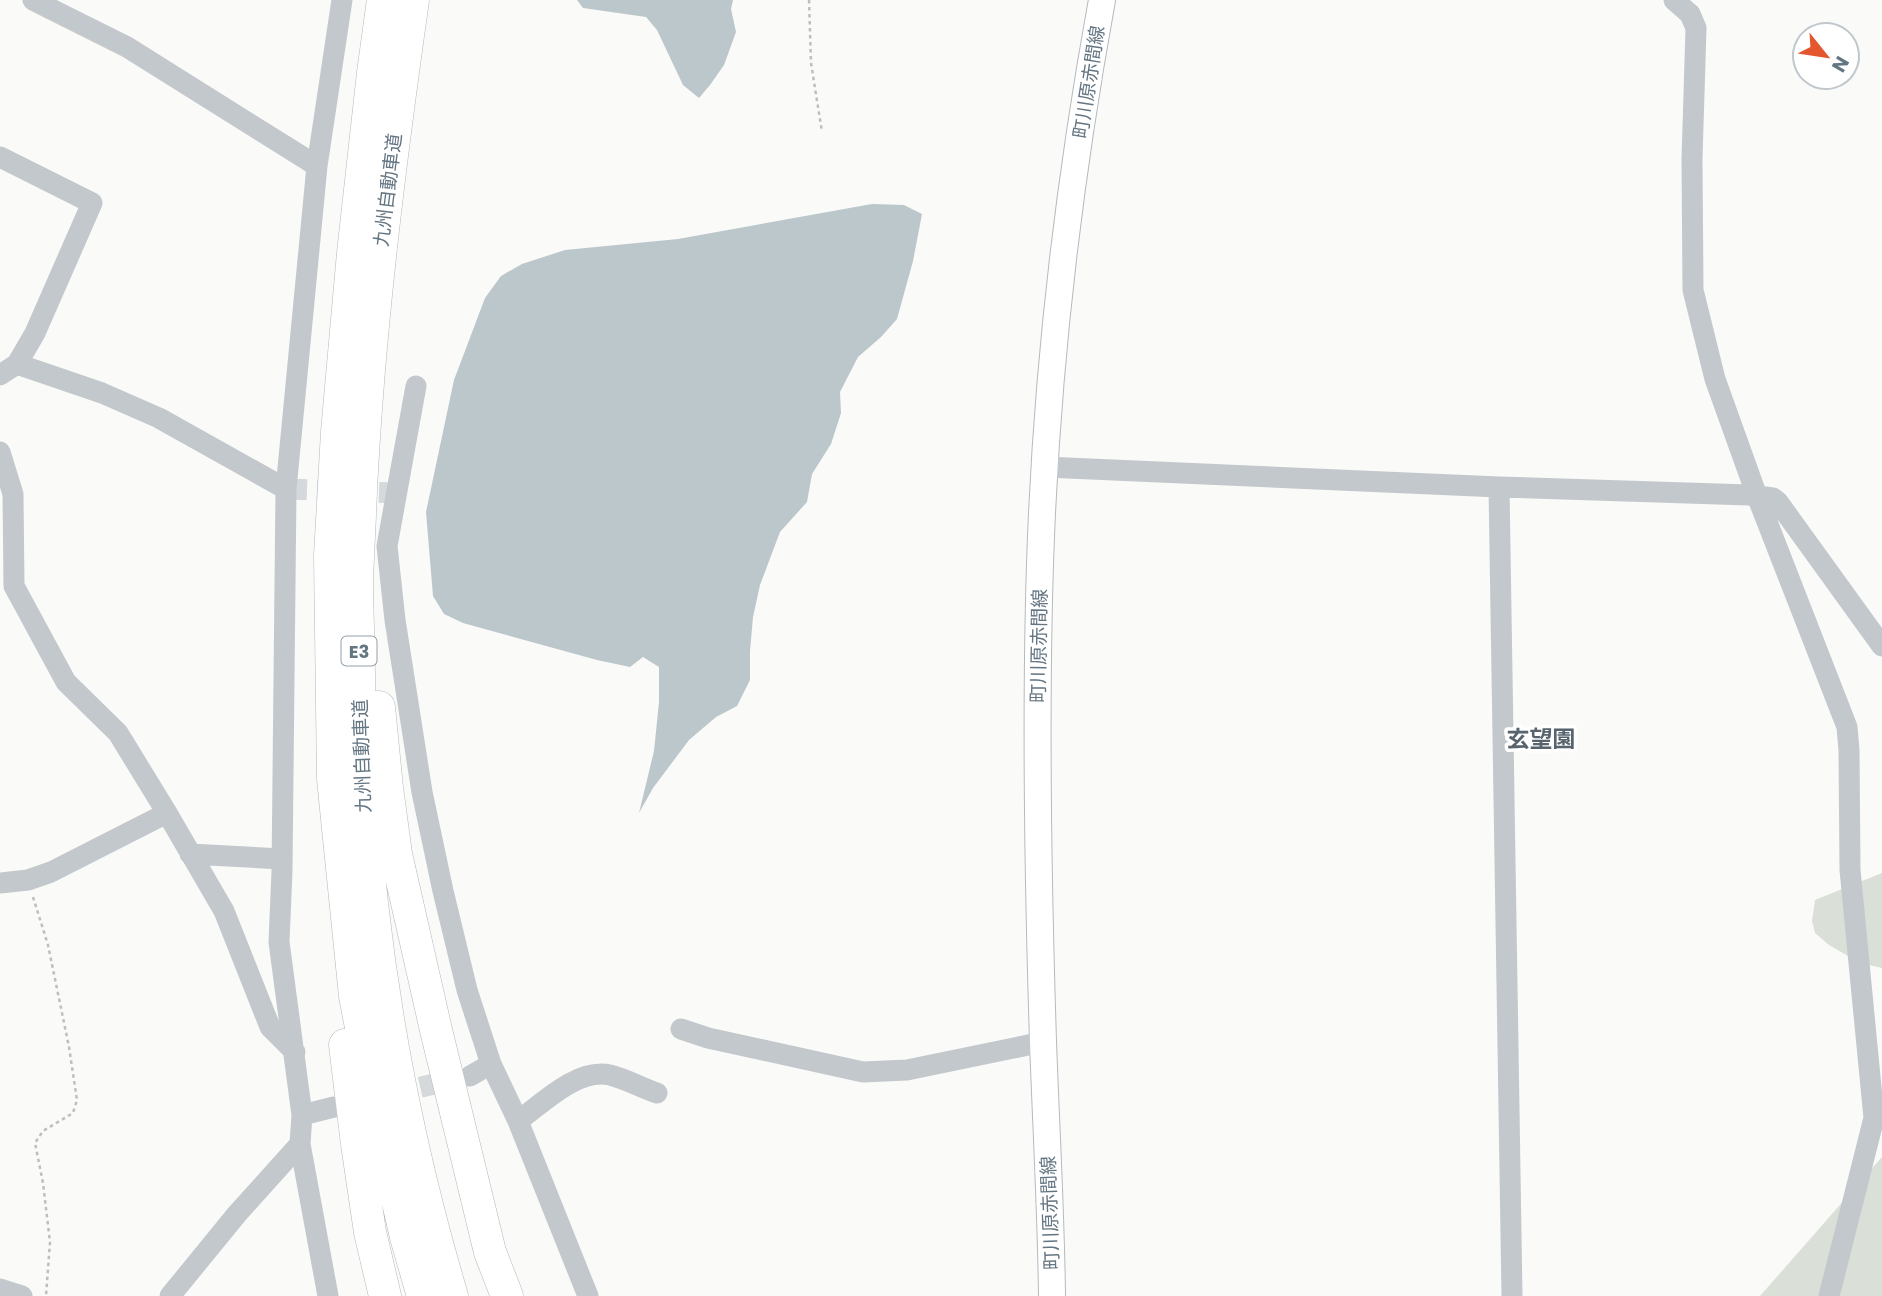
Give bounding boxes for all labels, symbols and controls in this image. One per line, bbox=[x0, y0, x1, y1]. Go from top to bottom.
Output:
north arrow bbox=[1791, 21, 1861, 91]
street label: 町川原赤間線 bbox=[1067, 24, 1111, 140]
text: N bbox=[1825, 51, 1856, 77]
street label: 九州自動車道 bbox=[368, 132, 408, 248]
street label: 町川原赤間線 bbox=[1025, 589, 1053, 703]
road number: E3 bbox=[342, 636, 376, 666]
street label: 九州自動車道 bbox=[347, 699, 377, 813]
district label: 玄望園 bbox=[1507, 723, 1576, 755]
street label: 町川原赤間線 bbox=[1035, 1156, 1065, 1270]

